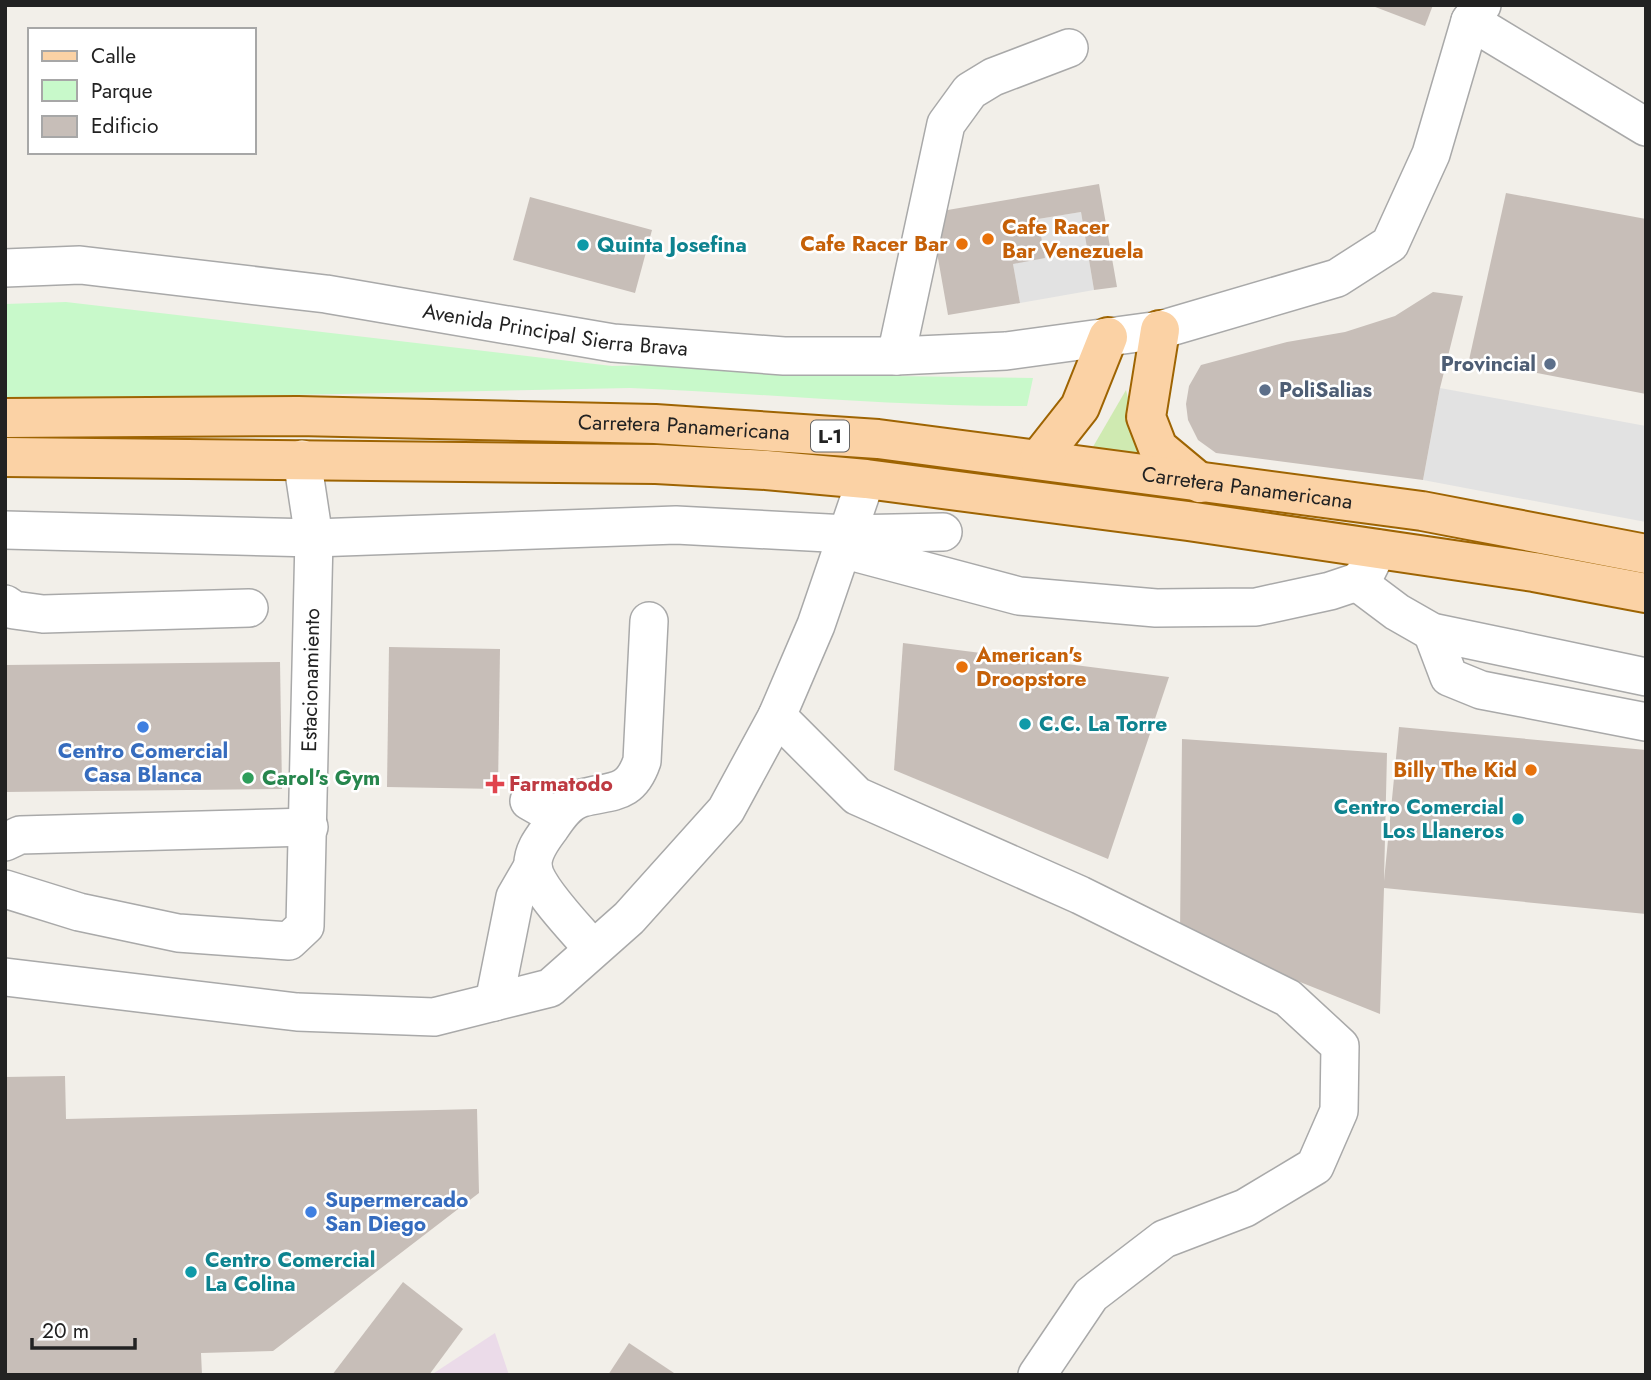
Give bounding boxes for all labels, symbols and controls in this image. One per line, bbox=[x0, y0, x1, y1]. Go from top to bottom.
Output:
legend bbox=[28, 28, 256, 154]
text: Calle bbox=[91, 41, 136, 71]
text: Parque bbox=[91, 76, 153, 106]
text: Edificio bbox=[91, 111, 158, 141]
place label: Cafe Racer Bar Venezuela bbox=[1002, 212, 1144, 266]
place label: Cafe Racer Bar bbox=[800, 229, 948, 259]
place label: Quinta Josefina bbox=[597, 230, 747, 260]
marker: Cafe Racer Bar Venezuela bbox=[980, 231, 996, 247]
marker: Cafe Racer Bar bbox=[954, 236, 970, 252]
marker: Quinta Josefina bbox=[575, 237, 591, 253]
street label: Avenida Principal Sierra Brava bbox=[420, 296, 689, 364]
place label: Provincial bbox=[1441, 349, 1536, 379]
marker: Provincial bbox=[1542, 356, 1558, 372]
place label: PoliSalias bbox=[1279, 375, 1373, 405]
marker: PoliSalias bbox=[1257, 382, 1273, 398]
street label: Carretera Panamericana bbox=[577, 407, 791, 448]
road number: L-1 bbox=[811, 420, 849, 452]
street label: Carretera Panamericana bbox=[1140, 459, 1354, 517]
street label: Estacionamiento bbox=[294, 608, 327, 752]
place label: American's Droopstore bbox=[975, 640, 1086, 694]
marker: American's Droopstore bbox=[954, 659, 970, 675]
place label: C.C. La Torre bbox=[1039, 709, 1167, 739]
marker: C.C. La Torre bbox=[1017, 716, 1033, 732]
marker: Centro Comercial Casa Blanca bbox=[135, 719, 151, 735]
place label: Centro Comercial Casa Blanca bbox=[58, 736, 228, 790]
place label: Billy The Kid bbox=[1393, 755, 1517, 785]
marker: Billy The Kid bbox=[1523, 762, 1539, 778]
place label: Carol's Gym bbox=[262, 763, 380, 793]
place label: Farmatodo bbox=[509, 769, 613, 799]
marker: Carol's Gym bbox=[240, 770, 256, 786]
marker: Farmatodo bbox=[487, 776, 503, 792]
place label: Centro Comercial Los Llaneros bbox=[1334, 792, 1504, 846]
marker: Centro Comercial Los Llaneros bbox=[1510, 811, 1526, 827]
place label: Supermercado San Diego bbox=[325, 1185, 468, 1239]
marker: Supermercado San Diego bbox=[303, 1204, 319, 1220]
place label: Centro Comercial La Colina bbox=[205, 1245, 375, 1299]
marker: Centro Comercial La Colina bbox=[183, 1264, 199, 1280]
scale bar bbox=[32, 1306, 135, 1350]
text: 20 m bbox=[42, 1316, 89, 1346]

